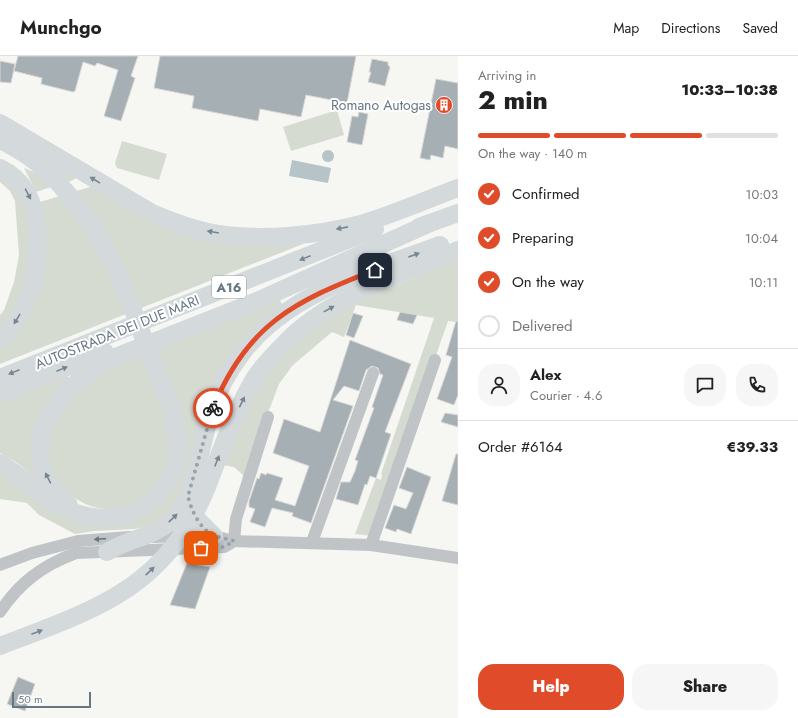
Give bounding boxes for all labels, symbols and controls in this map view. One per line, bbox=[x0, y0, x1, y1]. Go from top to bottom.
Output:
text: Munchgo bbox=[20, 14, 102, 41]
text: Map bbox=[613, 18, 639, 38]
text: Directions bbox=[661, 18, 721, 38]
text: Saved bbox=[743, 18, 778, 38]
text: Arriving in bbox=[478, 66, 536, 85]
text: 10:33–10:38 bbox=[681, 79, 778, 101]
text: 2 min bbox=[478, 81, 548, 119]
place label: Romano Autogas bbox=[331, 95, 431, 115]
building icon: Romano Autogas bbox=[434, 95, 454, 115]
text: On the way · 140 m bbox=[478, 144, 587, 163]
one-way arrow bbox=[90, 176, 100, 184]
icon: check bbox=[478, 183, 500, 205]
text: Confirmed bbox=[512, 183, 580, 205]
text: 10:03 bbox=[746, 185, 778, 204]
one-way arrow bbox=[24, 188, 31, 200]
one-way arrow bbox=[336, 225, 348, 231]
icon: check bbox=[478, 227, 500, 249]
text: Preparing bbox=[512, 227, 574, 249]
one-way arrow bbox=[206, 229, 219, 235]
text: 10:04 bbox=[745, 229, 778, 248]
one-way arrow bbox=[409, 252, 421, 258]
pin bbox=[358, 253, 392, 287]
one-way arrow bbox=[298, 255, 310, 261]
icon: home bbox=[364, 259, 386, 281]
icon: check bbox=[478, 271, 500, 293]
text: On the way bbox=[512, 271, 584, 293]
text: 10:11 bbox=[749, 273, 778, 292]
road number: A16 bbox=[212, 276, 246, 298]
street label: AUTOSTRADA DEI DUE MARI bbox=[32, 290, 202, 374]
one-way arrow bbox=[323, 305, 335, 312]
one-way arrow bbox=[13, 314, 21, 324]
text: Delivered bbox=[512, 315, 573, 337]
button: person bbox=[478, 364, 520, 406]
text: Alex bbox=[530, 364, 561, 386]
button: chat bbox=[684, 364, 726, 406]
button: phone bbox=[736, 364, 778, 406]
one-way arrow bbox=[57, 365, 69, 371]
one-way arrow bbox=[8, 370, 20, 376]
text: Courier · 4.6 bbox=[530, 386, 603, 405]
courier bbox=[193, 388, 233, 428]
icon: bike bbox=[202, 397, 224, 419]
one-way arrow bbox=[239, 397, 245, 408]
text: Order #6164 bbox=[478, 436, 563, 458]
text: €39.33 bbox=[726, 436, 778, 458]
one-way arrow bbox=[214, 456, 220, 467]
one-way arrow bbox=[45, 472, 51, 484]
one-way arrow bbox=[168, 513, 178, 523]
pin bbox=[184, 531, 218, 565]
one-way arrow bbox=[94, 535, 106, 542]
icon: bag bbox=[190, 537, 212, 559]
one-way arrow bbox=[145, 566, 155, 576]
one-way arrow bbox=[31, 628, 43, 634]
button: Help bbox=[478, 664, 624, 710]
button: Share bbox=[632, 664, 778, 710]
scale bar bbox=[12, 690, 91, 709]
text: 50 m bbox=[18, 691, 43, 707]

